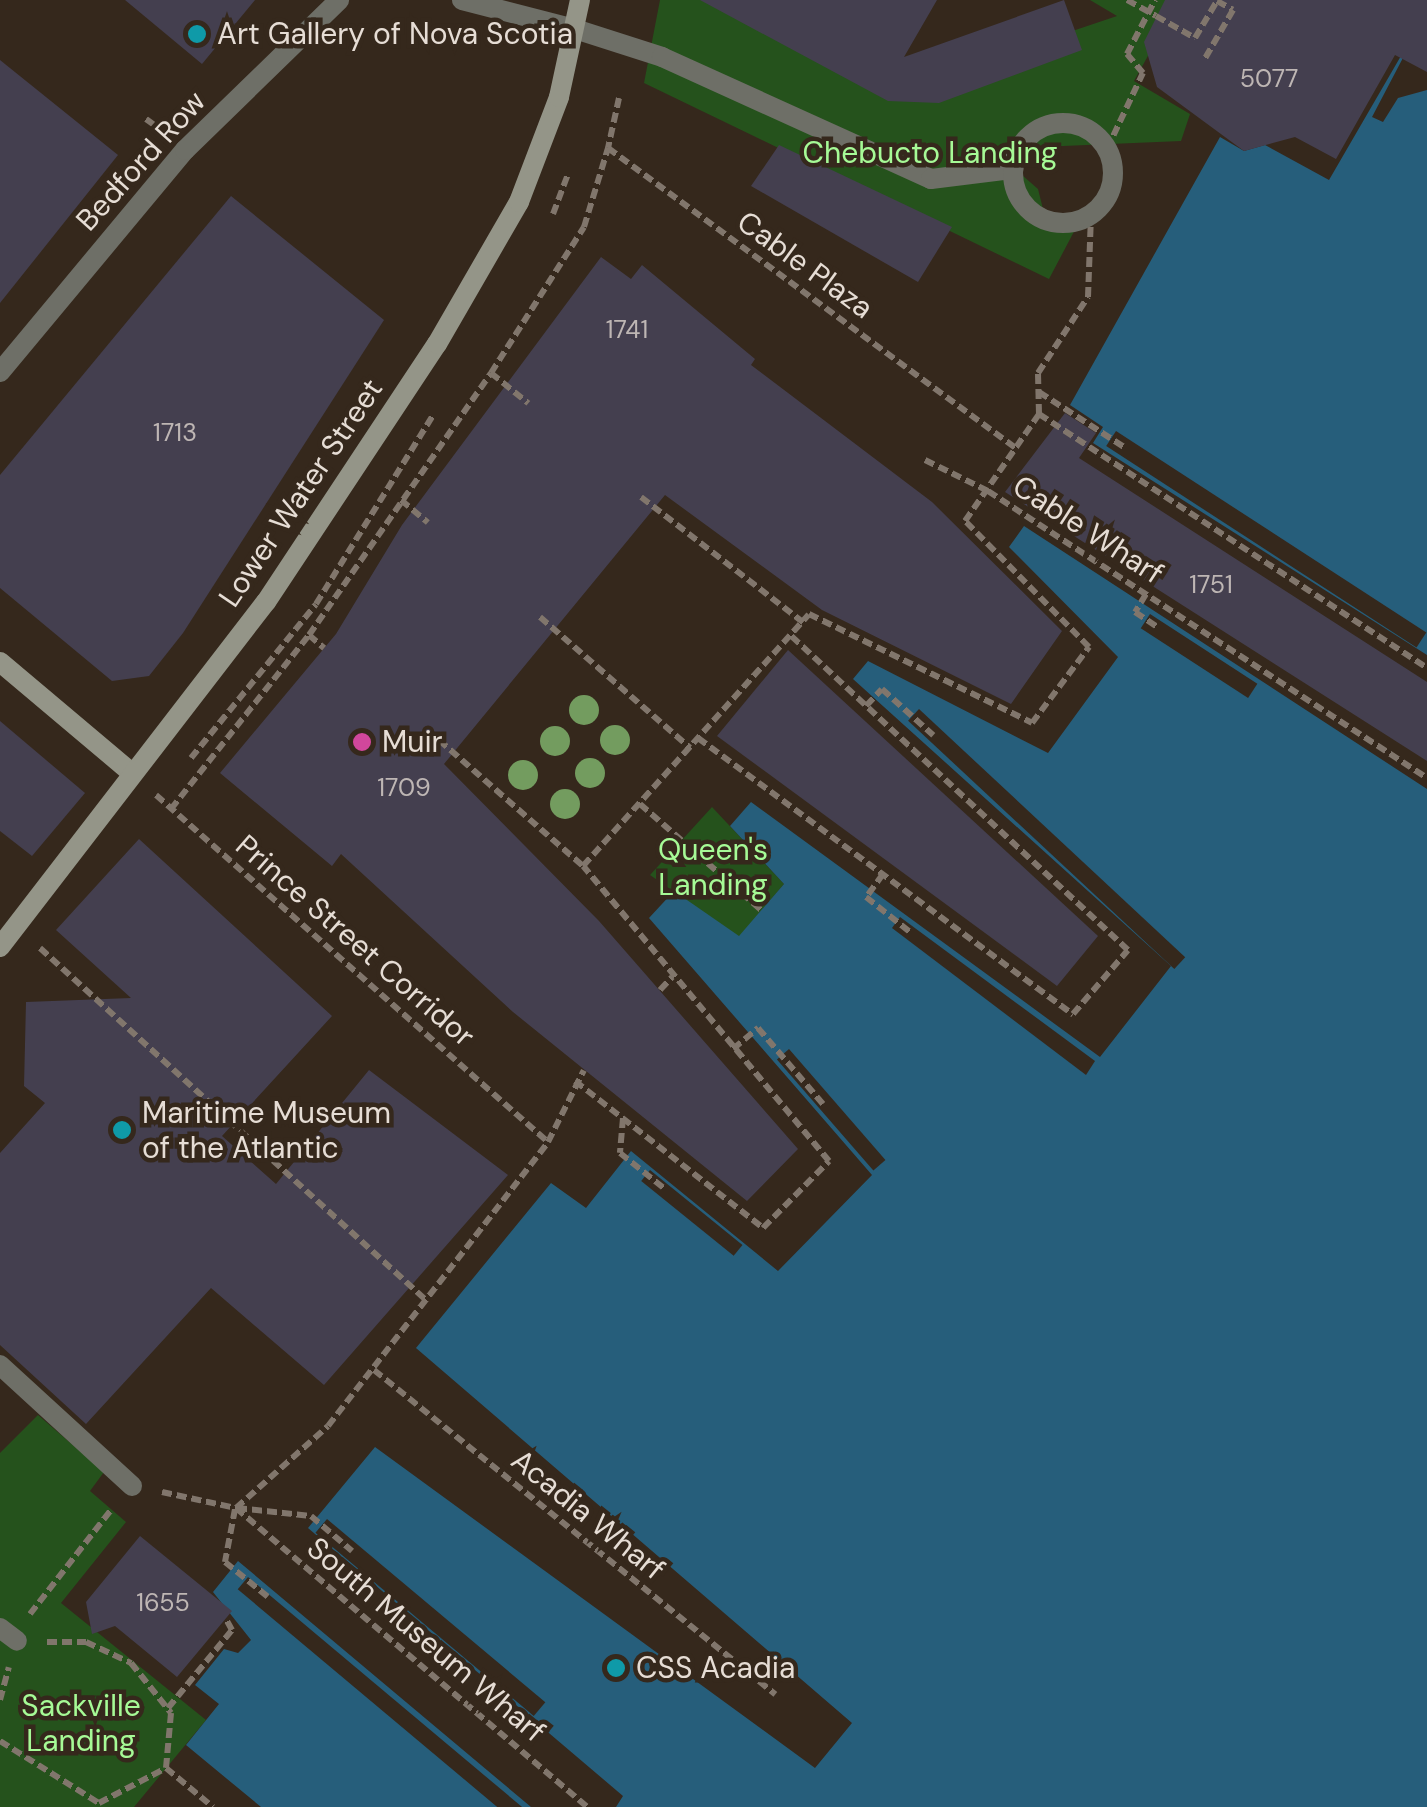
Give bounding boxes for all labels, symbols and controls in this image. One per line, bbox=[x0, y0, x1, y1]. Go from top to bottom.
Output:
place label: Art Gallery of Nova Scotia bbox=[217, 16, 573, 52]
marker: Art Gallery of Nova Scotia bbox=[186, 23, 208, 45]
house number: 5077 bbox=[1240, 64, 1298, 94]
street label: Bedford Row bbox=[69, 84, 213, 238]
park label: Chebucto Landing bbox=[803, 135, 1057, 171]
street label: Cable Plaza bbox=[730, 204, 880, 326]
house number: 1741 bbox=[606, 315, 648, 345]
street label: Lower Water Street bbox=[211, 372, 391, 614]
house number: 1713 bbox=[153, 418, 197, 448]
street label: Cable Wharf bbox=[1006, 468, 1170, 592]
house number: 1751 bbox=[1189, 570, 1233, 600]
place label: Muir bbox=[382, 724, 443, 760]
marker: Muir bbox=[351, 731, 373, 753]
house number: 1709 bbox=[377, 773, 431, 803]
street label: Prince Street Corridor bbox=[228, 828, 482, 1054]
park label: Queen's Landing bbox=[658, 832, 768, 902]
place label: Maritime Museum of the Atlantic bbox=[142, 1095, 391, 1166]
marker: Maritime Museum of the Atlantic bbox=[111, 1119, 133, 1141]
street label: Acadia Wharf bbox=[504, 1442, 672, 1588]
street label: South Museum Wharf bbox=[300, 1530, 552, 1750]
house number: 1655 bbox=[136, 1588, 190, 1618]
place label: CSS Acadia bbox=[636, 1650, 795, 1686]
marker: CSS Acadia bbox=[605, 1657, 627, 1679]
park label: Sackville Landing bbox=[21, 1688, 141, 1758]

